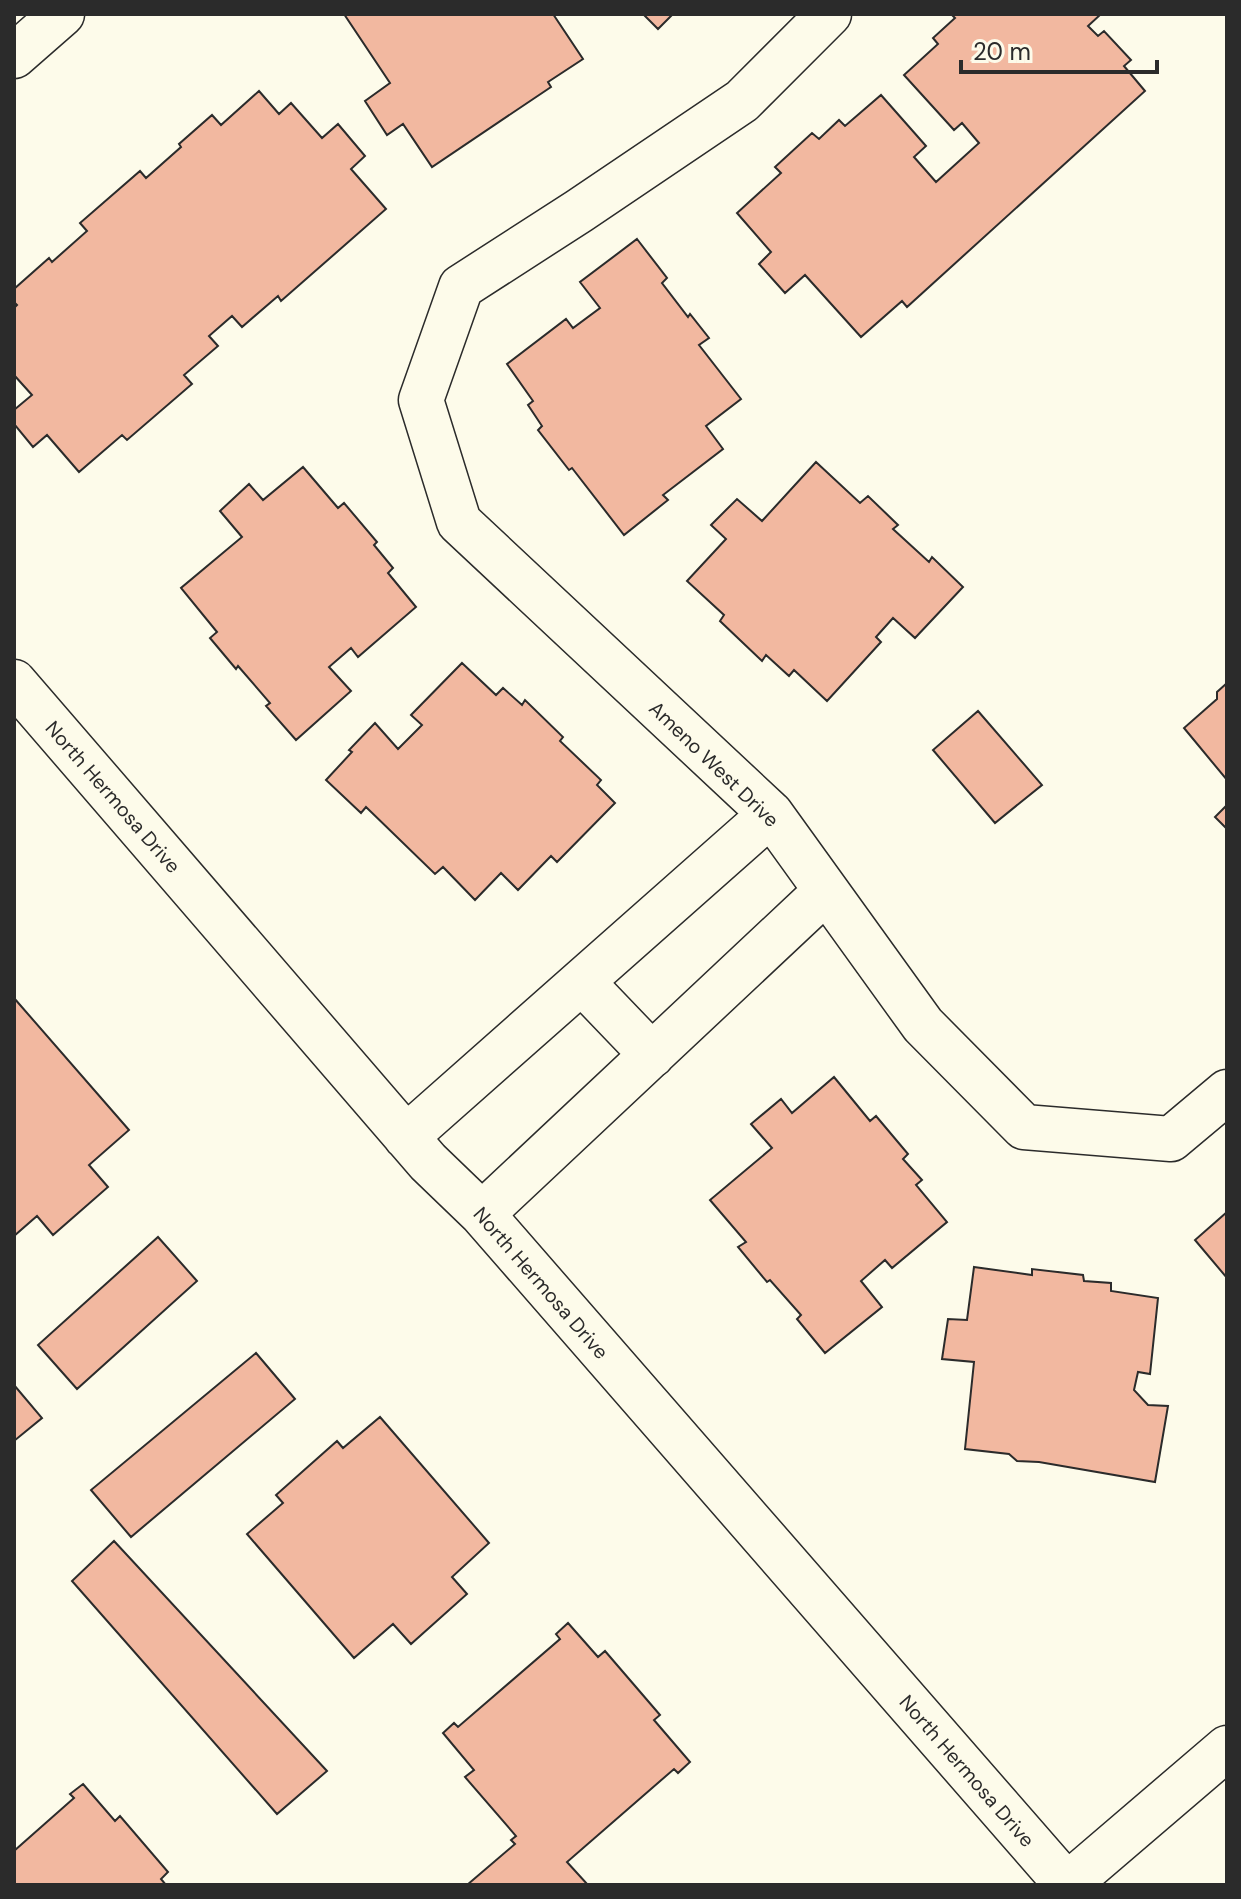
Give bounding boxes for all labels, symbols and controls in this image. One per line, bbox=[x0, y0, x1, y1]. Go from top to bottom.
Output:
scale bar bbox=[961, 24, 1157, 74]
text: 20 m bbox=[973, 36, 1031, 67]
street label: Ameno West Drive bbox=[643, 695, 785, 833]
street label: North Hermosa Drive bbox=[40, 715, 186, 879]
street label: North Hermosa Drive bbox=[468, 1201, 614, 1365]
street label: North Hermosa Drive bbox=[894, 1689, 1040, 1853]

